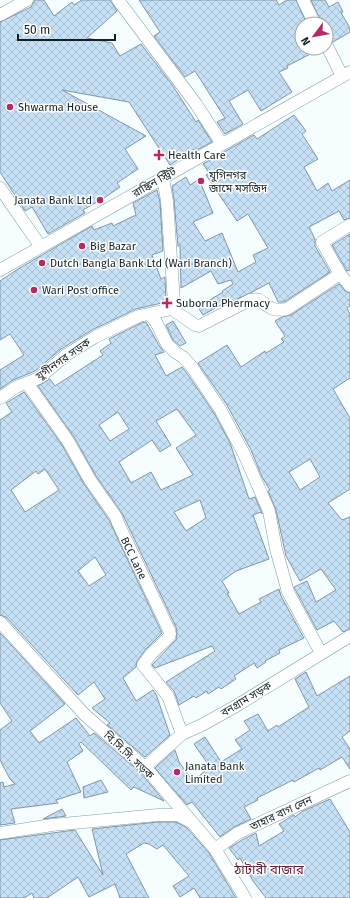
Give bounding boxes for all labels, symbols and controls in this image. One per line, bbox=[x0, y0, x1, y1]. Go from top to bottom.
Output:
scale bar bbox=[18, 16, 115, 42]
north arrow bbox=[294, 16, 334, 56]
text: 50 m bbox=[24, 23, 50, 37]
text: N bbox=[298, 34, 313, 48]
place label: Shwarma House bbox=[18, 101, 98, 114]
marker: Shwarma House bbox=[5, 102, 15, 112]
marker: Health Care bbox=[153, 149, 165, 161]
place label: Health Care bbox=[168, 149, 226, 162]
street label: রাঙ্কিন স্ট্রিট bbox=[129, 164, 179, 201]
place label: যুগিনগর জামে মসজিদ bbox=[208, 169, 268, 195]
marker: যুগিনগর জামে মসজিদ bbox=[196, 176, 206, 186]
place label: Janata Bank Ltd bbox=[14, 194, 92, 207]
marker: Janata Bank Ltd bbox=[95, 195, 105, 205]
place label: Big Bazar bbox=[90, 240, 137, 253]
marker: Big Bazar bbox=[77, 241, 87, 251]
place label: Dutch Bangla Bank Ltd (Wari Branch) bbox=[50, 257, 232, 270]
marker: Dutch Bangla Bank Ltd (Wari Branch) bbox=[37, 258, 47, 268]
place label: Wari Post office bbox=[42, 284, 119, 297]
marker: Wari Post office bbox=[29, 285, 39, 295]
marker: Suborna Phermacy bbox=[161, 297, 173, 309]
place label: Suborna Phermacy bbox=[176, 297, 270, 310]
street label: যুগীনগর সড়ক bbox=[33, 336, 93, 384]
street label: BCC Lane bbox=[118, 535, 149, 582]
street label: বনগ্রাম সড়ক bbox=[218, 679, 274, 720]
street label: বি.সি.সি. সড়ক bbox=[100, 728, 156, 782]
place label: Janata Bank Limited bbox=[185, 760, 245, 786]
marker: Janata Bank Limited bbox=[172, 767, 182, 777]
street label: তাহার বাগ লেন bbox=[247, 793, 315, 834]
district label: ঠাটারী বাজার bbox=[233, 862, 304, 877]

